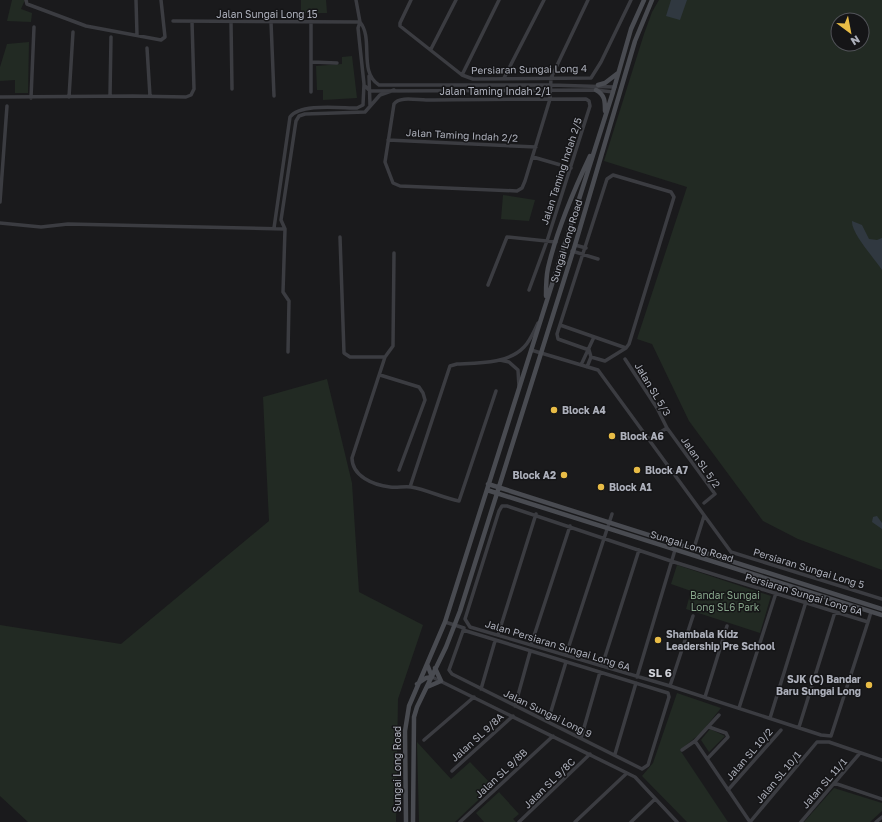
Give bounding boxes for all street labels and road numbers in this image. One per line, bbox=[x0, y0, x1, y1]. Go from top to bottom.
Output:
street label: Jalan Sungai Long 15 bbox=[216, 8, 318, 20]
street label: Persiaran Sungai Long 4 bbox=[471, 62, 587, 76]
street label: Jalan Taming Indah 2/1 bbox=[439, 85, 551, 97]
street label: Jalan Taming Indah 2/5 bbox=[538, 116, 584, 226]
street label: Jalan Taming Indah 2/2 bbox=[406, 126, 518, 144]
street label: Sungai Long Road bbox=[548, 198, 584, 284]
street label: Jalan SL 5/3 bbox=[632, 360, 674, 418]
street label: Jalan SL 5/2 bbox=[679, 434, 723, 490]
street label: Sungai Long Road bbox=[649, 528, 735, 564]
street label: Persiaran Sungai Long 5 bbox=[752, 545, 866, 591]
street label: Persiaran Sungai Long 6A bbox=[744, 570, 865, 618]
street label: Jalan Persiaran Sungai Long 6A bbox=[484, 617, 632, 673]
street label: Jalan Sungai Long 9 bbox=[502, 686, 594, 740]
street label: Jalan SL 9/8A bbox=[448, 710, 506, 764]
street label: Jalan SL 10/2 bbox=[723, 725, 775, 782]
street label: Sungai Long Road bbox=[391, 726, 403, 812]
street label: Jalan SL 9/8B bbox=[472, 746, 530, 800]
street label: Jalan SL 10/1 bbox=[753, 749, 803, 805]
street label: Jalan SL 9/8C bbox=[521, 755, 577, 811]
street label: Jalan SL 11/1 bbox=[799, 755, 849, 811]

